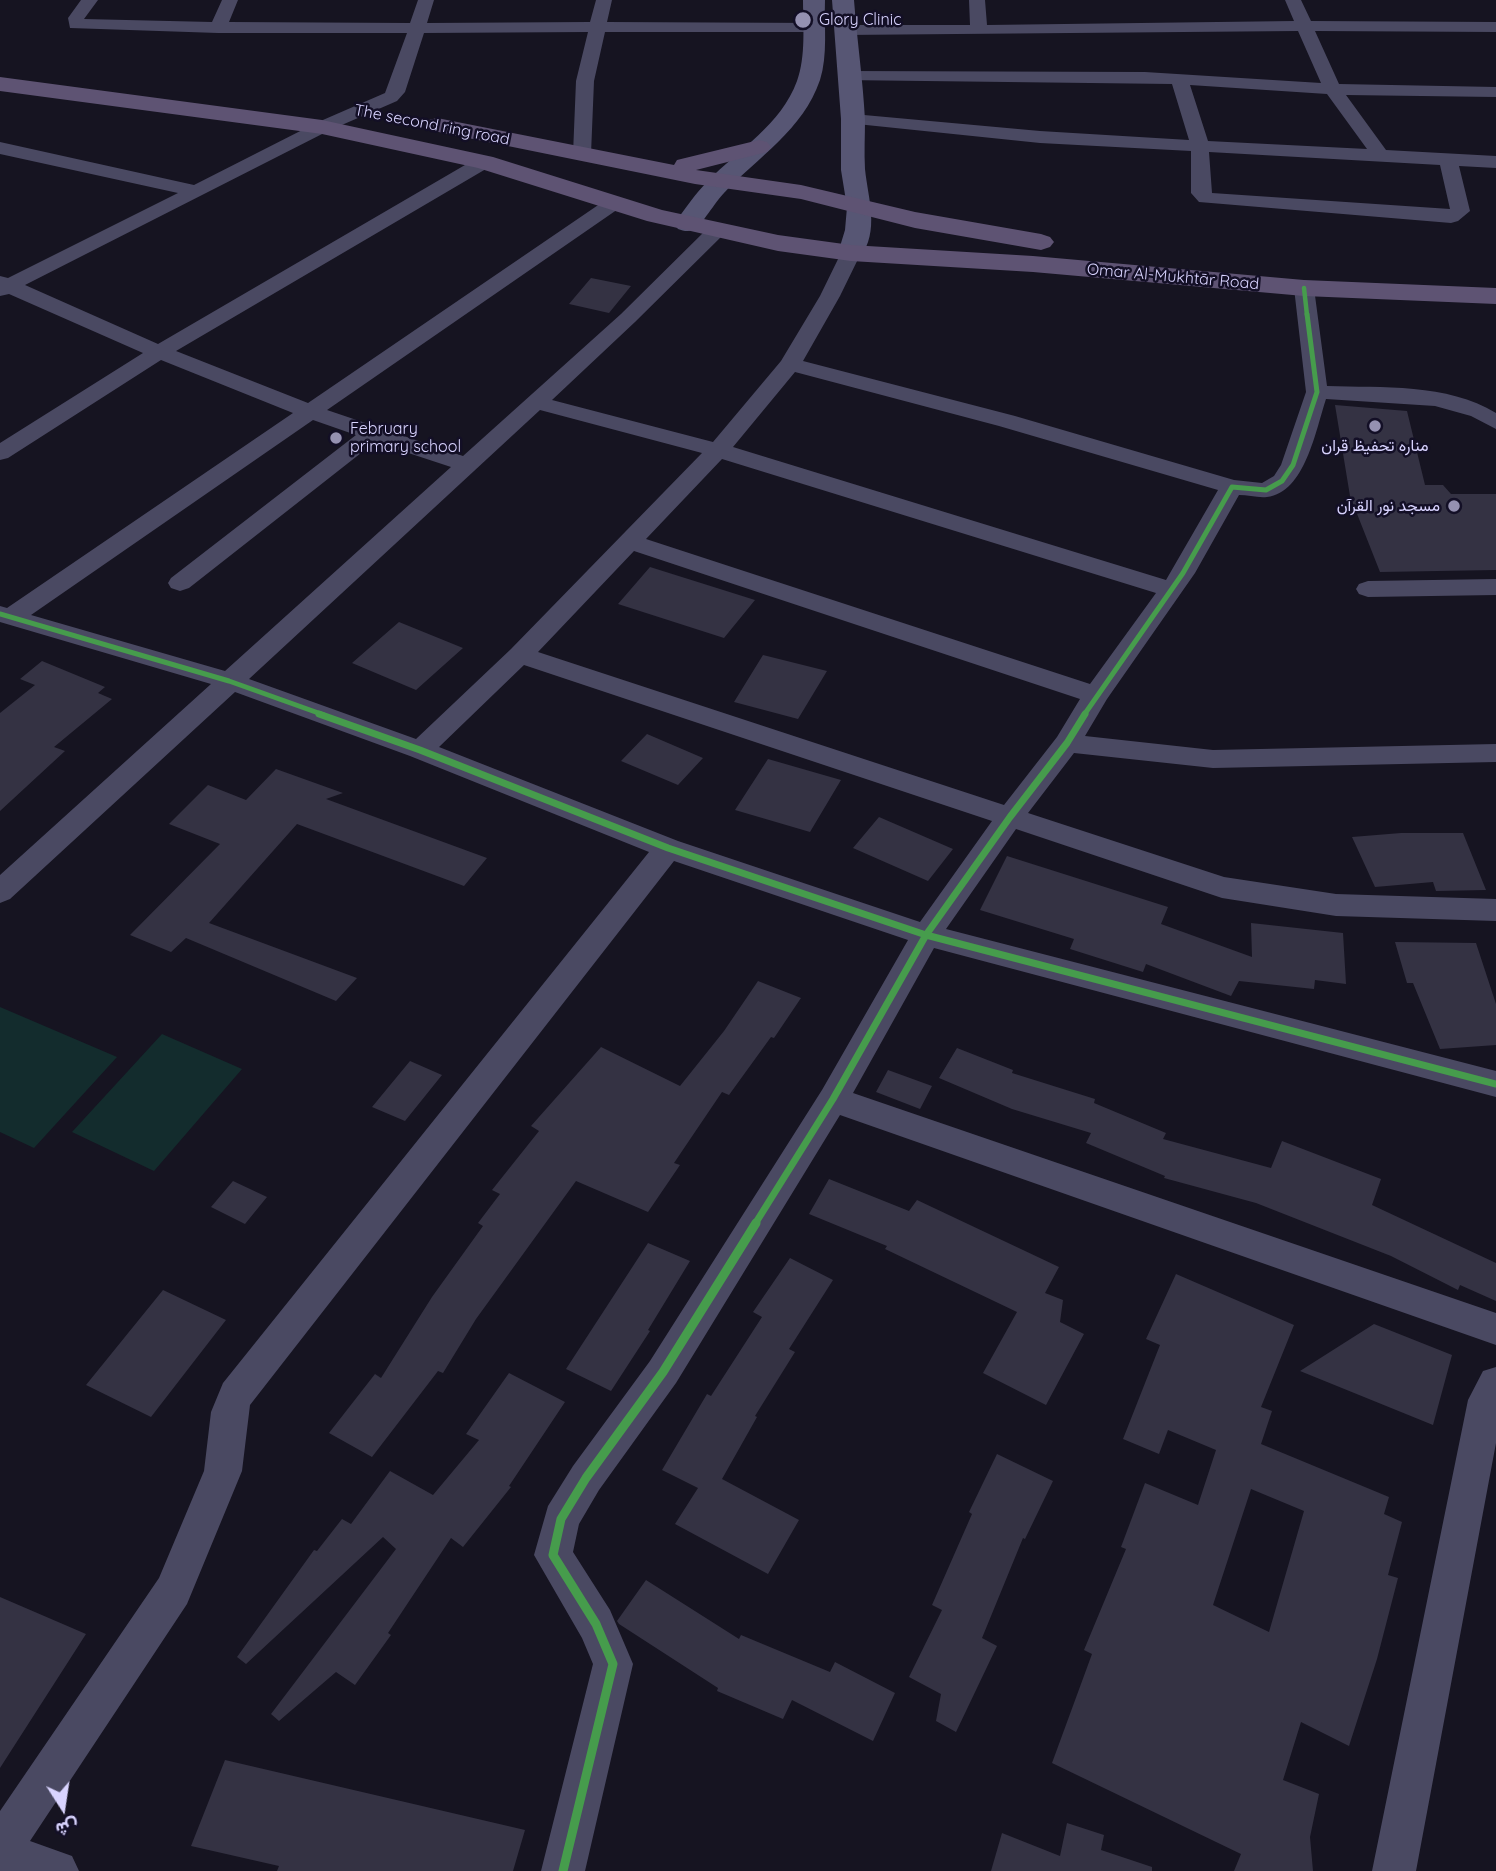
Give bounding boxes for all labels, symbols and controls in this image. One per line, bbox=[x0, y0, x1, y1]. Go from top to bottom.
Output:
marker: Glory Clinic bbox=[793, 10, 813, 30]
place label: Glory Clinic bbox=[819, 10, 901, 30]
street label: The second ring road bbox=[353, 101, 511, 149]
street label: Omar Al-Mukhtār Road bbox=[1086, 260, 1260, 294]
marker: مناره تحفيظ قران bbox=[1367, 418, 1383, 434]
place label: February primary school bbox=[350, 419, 461, 457]
marker: February primary school bbox=[328, 430, 344, 446]
place label: مناره تحفيظ قران bbox=[1321, 436, 1429, 456]
place label: مسجد نور القرآن bbox=[1337, 496, 1440, 516]
marker: مسجد نور القرآن bbox=[1446, 498, 1462, 514]
north arrow bbox=[28, 1773, 98, 1843]
text: ش bbox=[54, 1814, 81, 1843]

